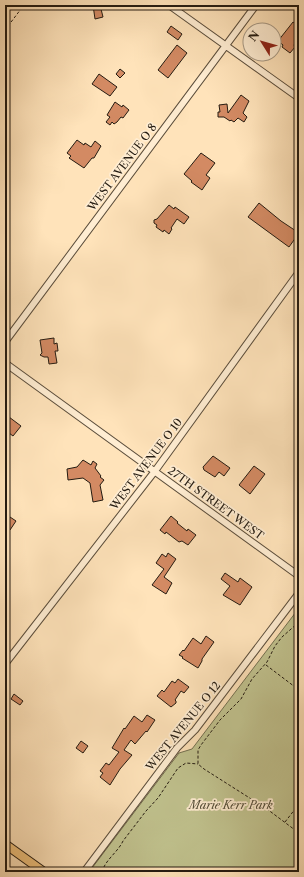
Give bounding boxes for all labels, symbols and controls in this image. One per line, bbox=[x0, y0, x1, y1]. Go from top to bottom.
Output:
north arrow bbox=[242, 22, 282, 62]
text: N bbox=[246, 28, 263, 44]
street label: WEST AVENUE O 8 bbox=[84, 120, 160, 214]
street label: WEST AVENUE O 10 bbox=[106, 415, 185, 513]
street label: 27TH STREET WEST bbox=[165, 463, 267, 543]
street label: WEST AVENUE O 12 bbox=[142, 679, 223, 774]
park label: Marie Kerr Park bbox=[187, 798, 273, 812]

